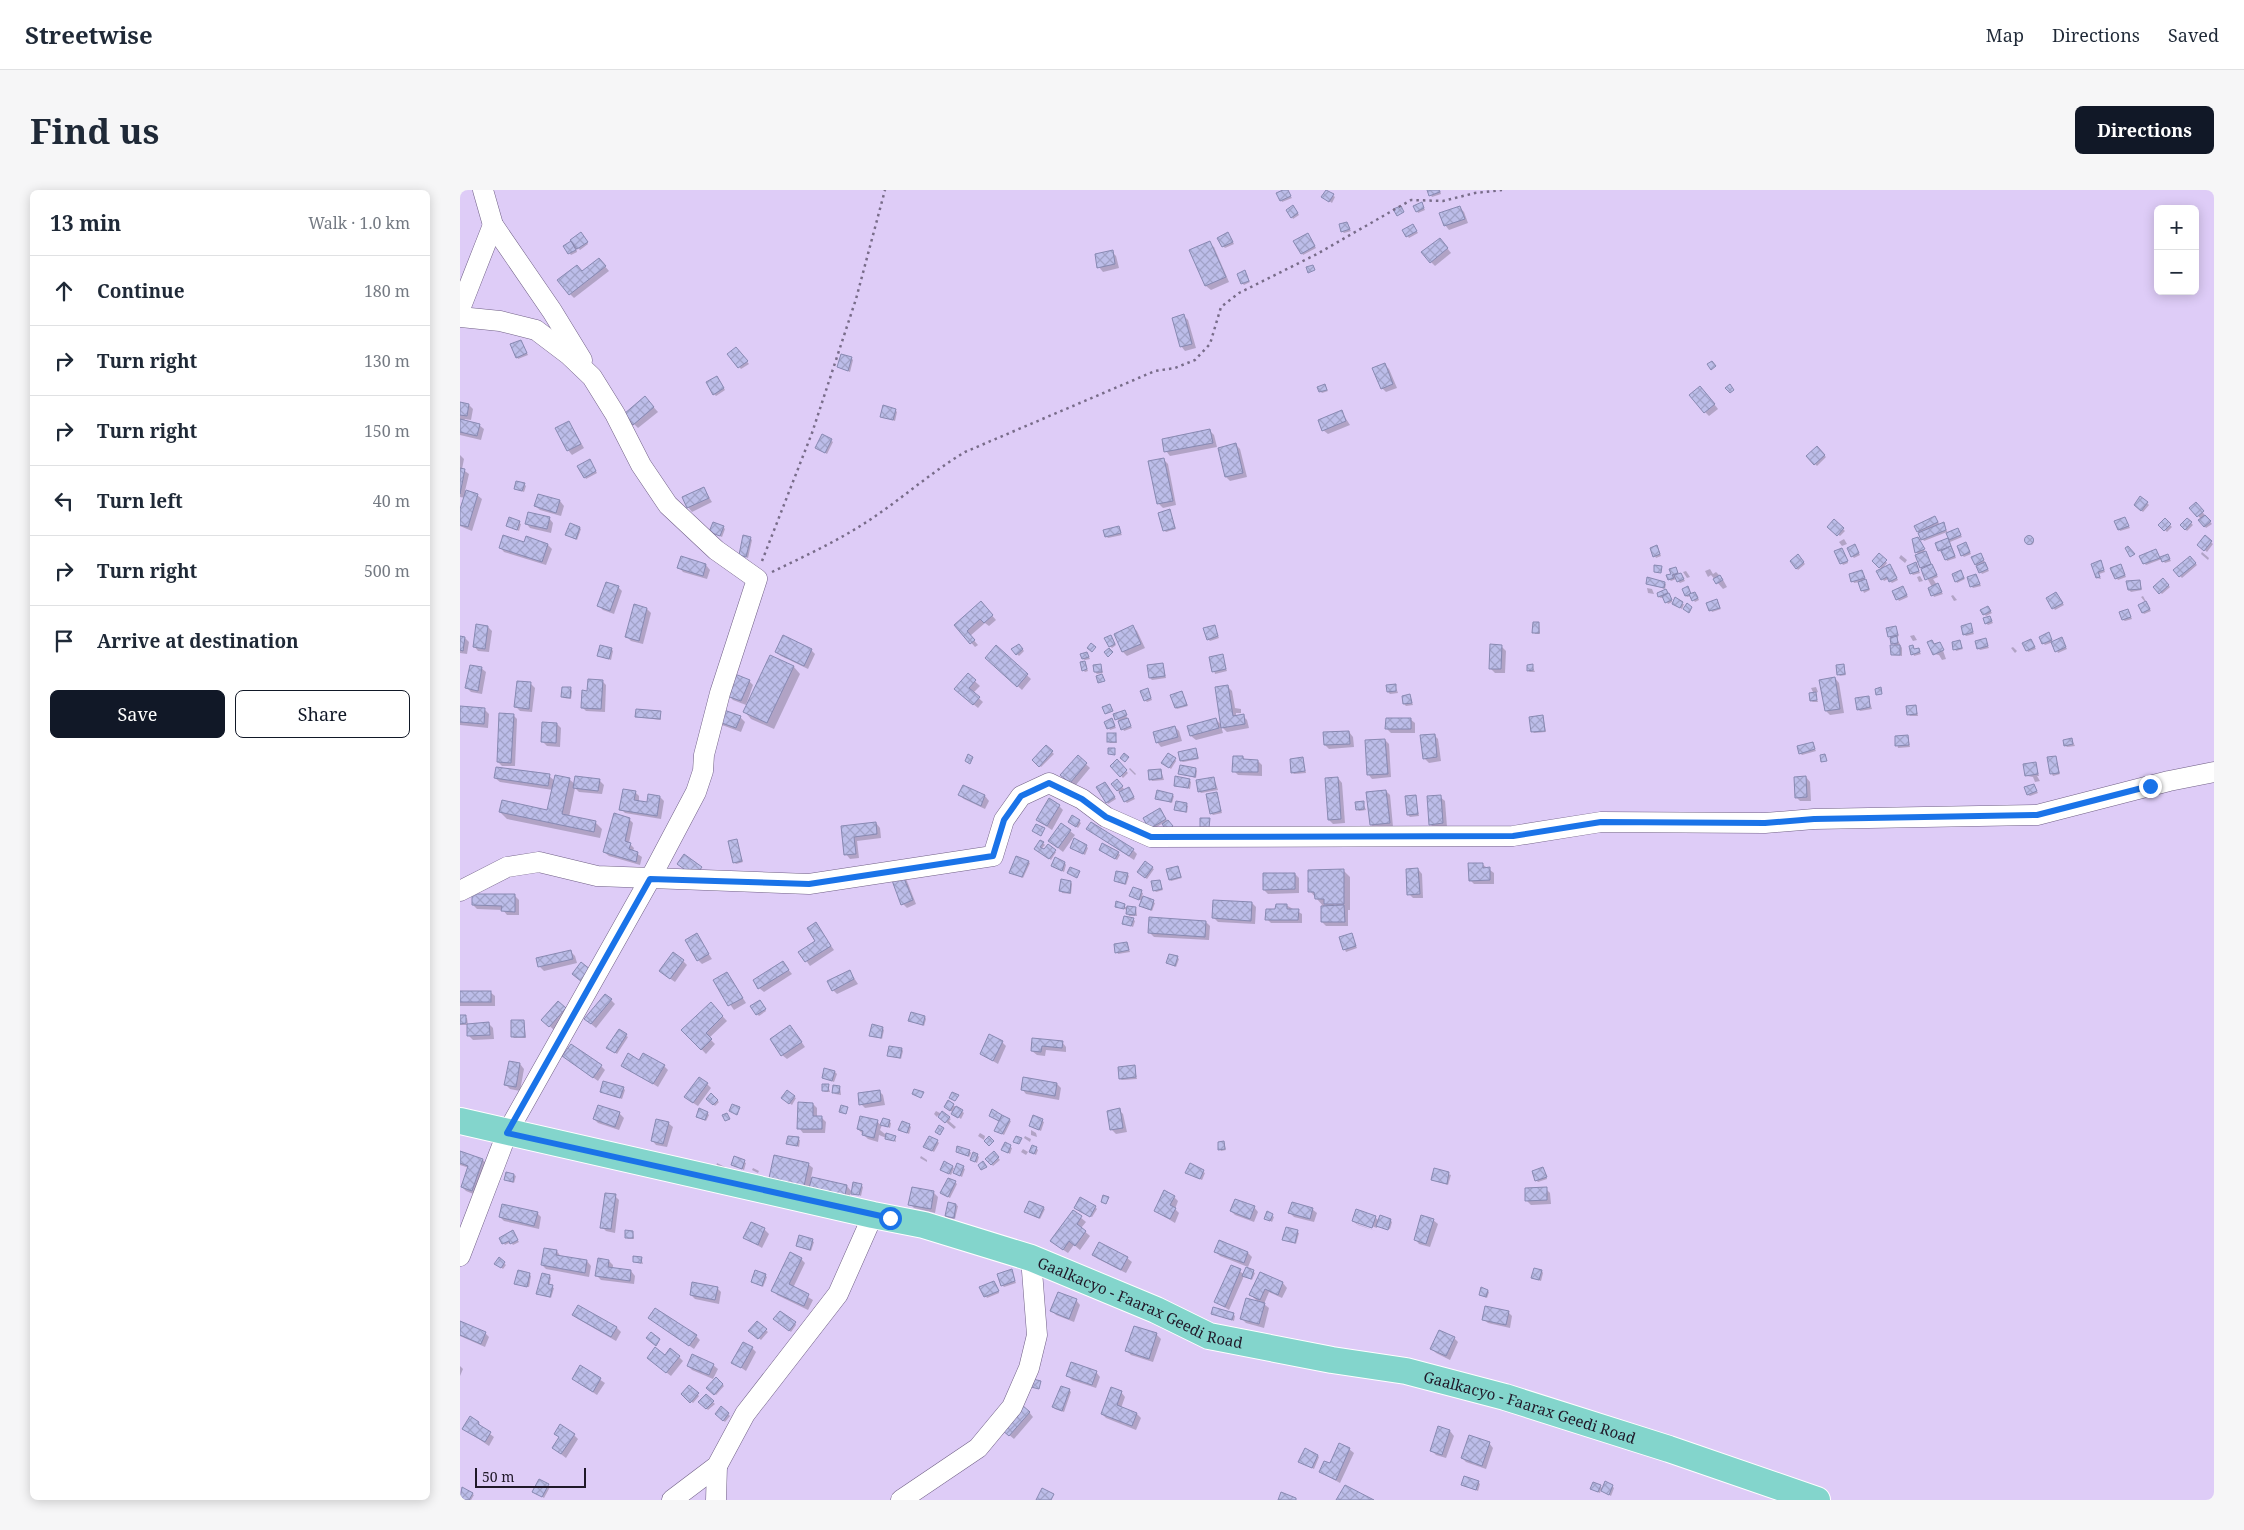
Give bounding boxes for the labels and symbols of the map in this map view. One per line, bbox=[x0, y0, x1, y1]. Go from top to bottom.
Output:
route end bbox=[2139, 775, 2162, 798]
route start bbox=[879, 1207, 902, 1230]
street label: Gaalkacyo - Faarax Geedi Road bbox=[1035, 1252, 1245, 1352]
street label: Gaalkacyo - Faarax Geedi Road bbox=[1422, 1366, 1638, 1448]
scale bar bbox=[475, 1465, 586, 1488]

